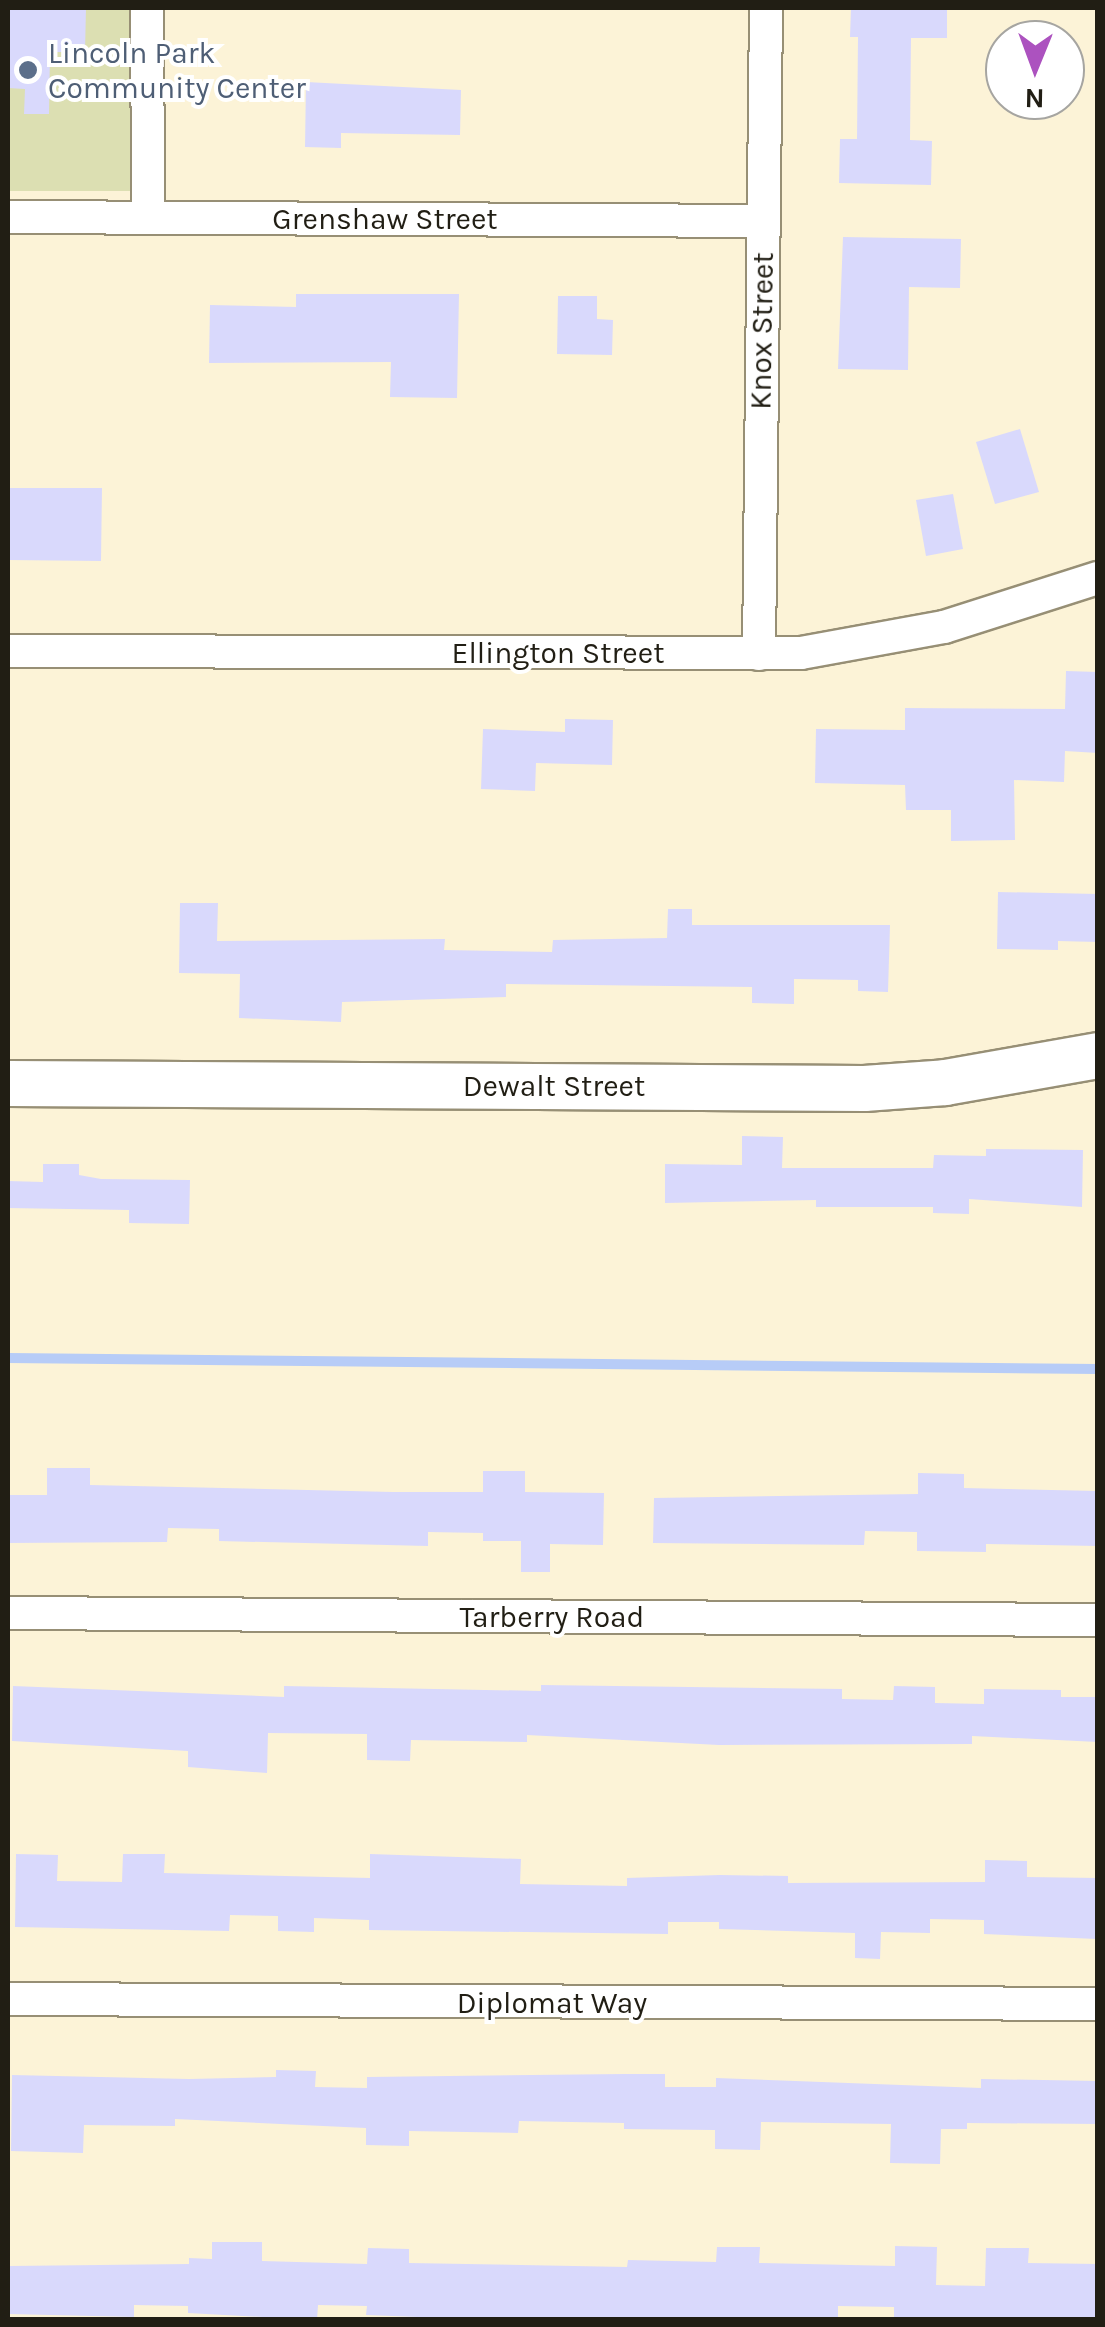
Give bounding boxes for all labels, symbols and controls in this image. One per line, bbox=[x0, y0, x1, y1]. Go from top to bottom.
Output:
north arrow bbox=[985, 20, 1085, 120]
place label: Lincoln Park Community Center bbox=[48, 35, 306, 106]
marker: Lincoln Park Community Center bbox=[17, 59, 39, 81]
text: N bbox=[1024, 82, 1045, 115]
street label: Grenshaw Street bbox=[272, 201, 498, 237]
street label: Knox Street bbox=[743, 252, 781, 410]
street label: Ellington Street bbox=[452, 635, 664, 671]
street label: Dewalt Street bbox=[463, 1068, 645, 1104]
street label: Tarberry Road bbox=[460, 1599, 644, 1635]
street label: Diplomat Way bbox=[457, 1985, 647, 2021]

